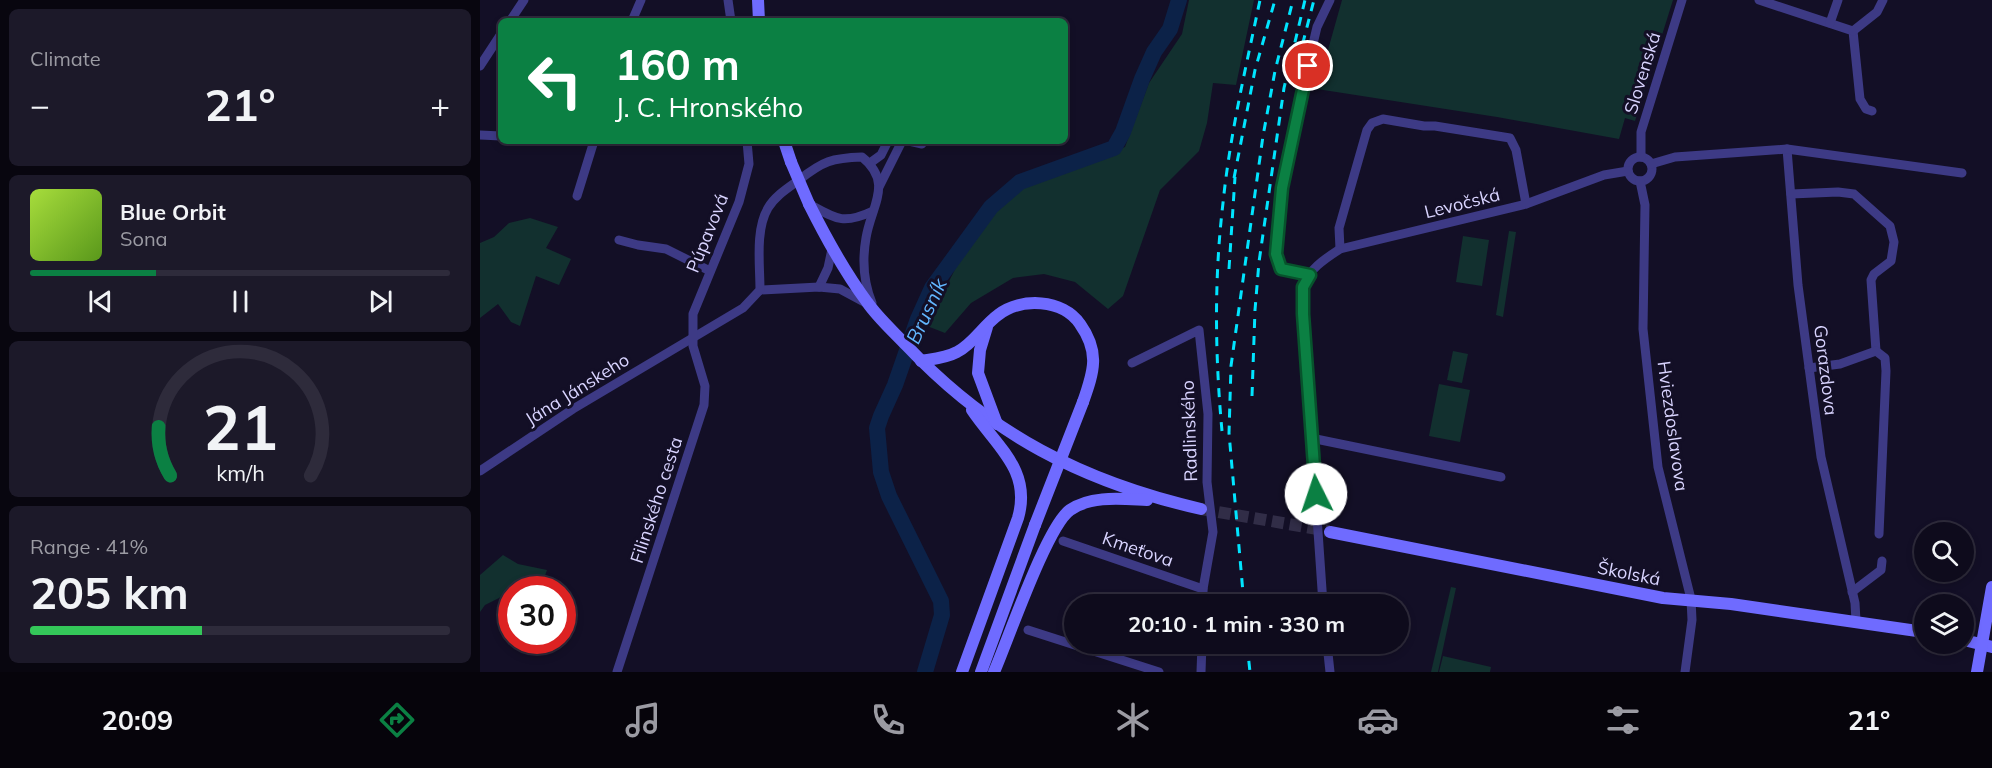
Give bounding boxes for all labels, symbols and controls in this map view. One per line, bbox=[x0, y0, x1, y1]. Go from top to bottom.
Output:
street label: Slovenská bbox=[1619, 29, 1665, 117]
text: 160 m bbox=[615, 38, 740, 91]
pin bbox=[1282, 40, 1333, 91]
icon: left bbox=[516, 42, 594, 120]
text: Climate bbox=[30, 46, 101, 71]
icon: arrive bbox=[1291, 49, 1324, 82]
text: 21° bbox=[204, 76, 276, 132]
text: − bbox=[30, 84, 50, 125]
text: + bbox=[430, 84, 450, 125]
text: J. C. Hronského bbox=[615, 90, 803, 124]
street label: Levočská bbox=[1422, 183, 1502, 223]
street label: Púpavová bbox=[681, 190, 733, 276]
text: Blue Orbit bbox=[120, 198, 226, 226]
text: Sona bbox=[120, 226, 168, 251]
water label: Brusník bbox=[900, 274, 952, 348]
icon: previous bbox=[84, 285, 117, 318]
icon: pause bbox=[224, 285, 257, 318]
icon: next bbox=[364, 285, 397, 318]
street label: Gorazdova bbox=[1809, 323, 1843, 417]
street label: Jána Jánskeho bbox=[521, 348, 633, 430]
street label: Hviezdoslavova bbox=[1652, 359, 1694, 493]
street label: Radlinského bbox=[1176, 380, 1202, 482]
text: 21 bbox=[203, 387, 277, 466]
street label: Filinského cesta bbox=[625, 434, 687, 566]
text: km/h bbox=[216, 459, 264, 486]
position arrow bbox=[1284, 462, 1348, 526]
map controls bbox=[1914, 522, 1974, 654]
button: search bbox=[1914, 522, 1974, 582]
street label: Kmeťova bbox=[1099, 526, 1177, 572]
text: Range · 41% bbox=[30, 534, 148, 559]
street label: Školská bbox=[1595, 556, 1663, 590]
text: 205 km bbox=[30, 564, 189, 620]
speed limit sign: 30 bbox=[498, 576, 576, 654]
button: layers bbox=[1914, 594, 1974, 654]
text: 20:10 · 1 min · 330 m bbox=[1128, 610, 1345, 638]
icon: directions bbox=[376, 699, 418, 741]
icon: music bbox=[622, 699, 664, 741]
icon: phone bbox=[867, 699, 909, 741]
icon: climate bbox=[1112, 699, 1154, 741]
icon: car bbox=[1357, 699, 1399, 741]
icon: filters bbox=[1602, 699, 1644, 741]
text: 20:09 bbox=[102, 703, 173, 737]
text: 21° bbox=[1848, 703, 1890, 737]

